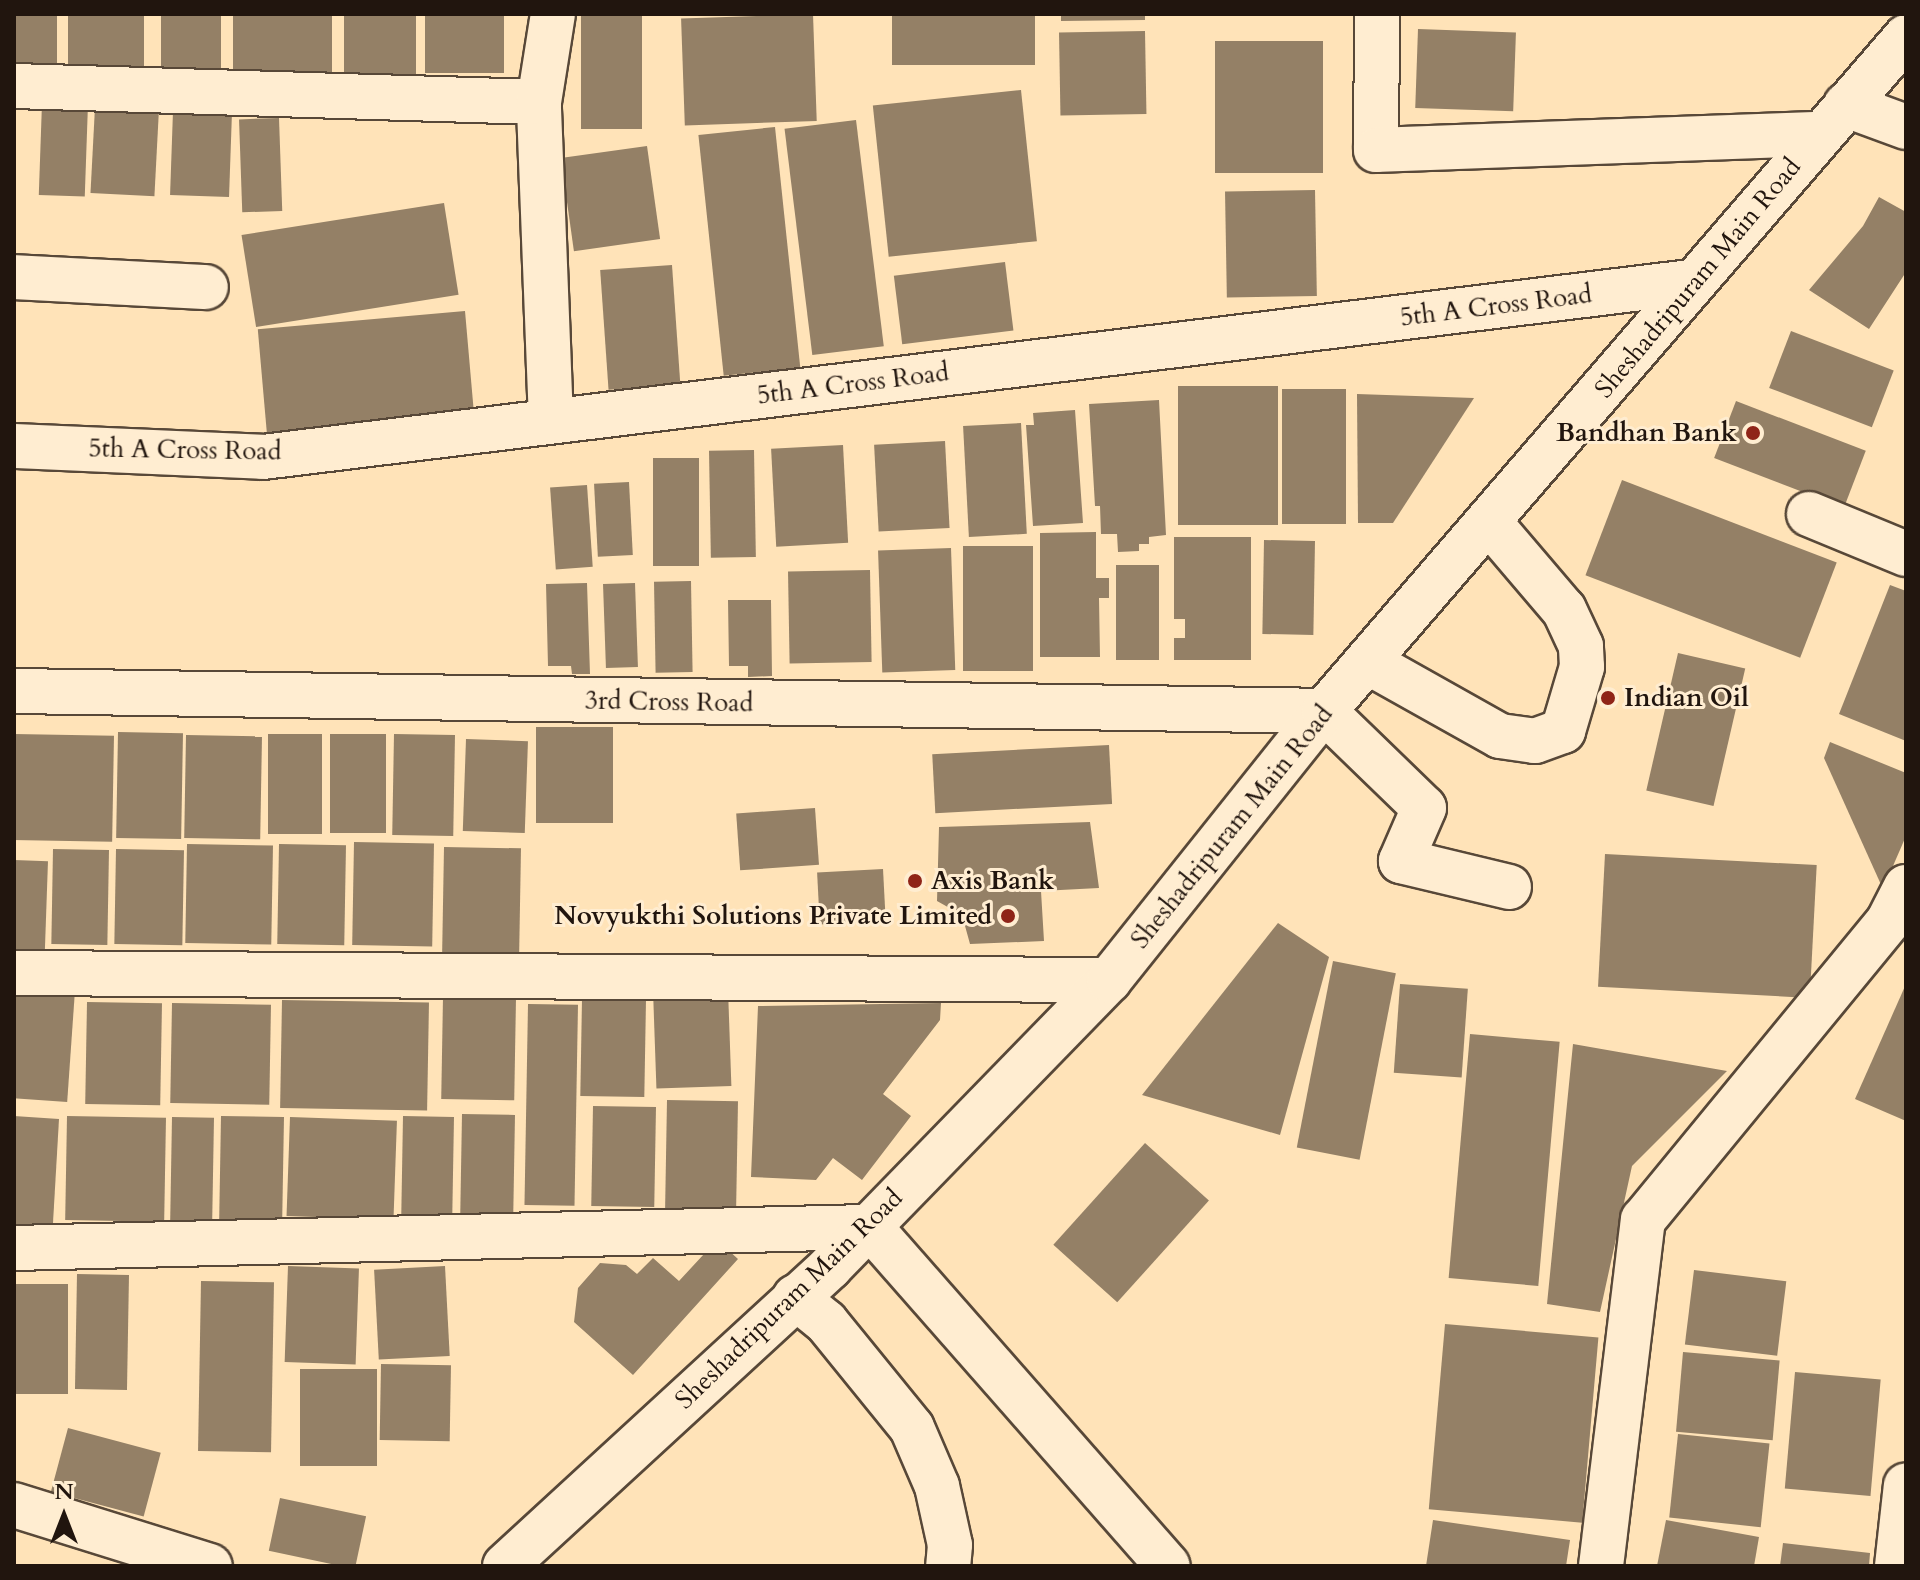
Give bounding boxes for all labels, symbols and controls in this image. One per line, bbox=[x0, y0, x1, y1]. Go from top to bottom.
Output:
street label: Sheshadripuram Main Road bbox=[1588, 152, 1808, 404]
street label: 5th A Cross Road bbox=[1398, 279, 1594, 333]
street label: 5th A Cross Road bbox=[755, 357, 951, 411]
place label: Bandhan Bank bbox=[1556, 417, 1737, 449]
marker: Bandhan Bank bbox=[1744, 424, 1762, 442]
street label: 5th A Cross Road bbox=[88, 433, 282, 467]
place label: Indian Oil bbox=[1624, 682, 1749, 714]
street label: 3rd Cross Road bbox=[584, 685, 754, 719]
marker: Indian Oil bbox=[1599, 689, 1617, 707]
street label: Sheshadripuram Main Road bbox=[1124, 699, 1340, 955]
place label: Axis Bank bbox=[931, 865, 1054, 897]
marker: Axis Bank bbox=[906, 872, 924, 890]
place label: Novyukthi Solutions Private Limited bbox=[554, 900, 992, 932]
marker: Novyukthi Solutions Private Limited bbox=[999, 907, 1017, 925]
street label: Sheshadripuram Main Road bbox=[669, 1182, 909, 1416]
north arrow bbox=[24, 1476, 104, 1556]
text: N bbox=[54, 1477, 74, 1507]

